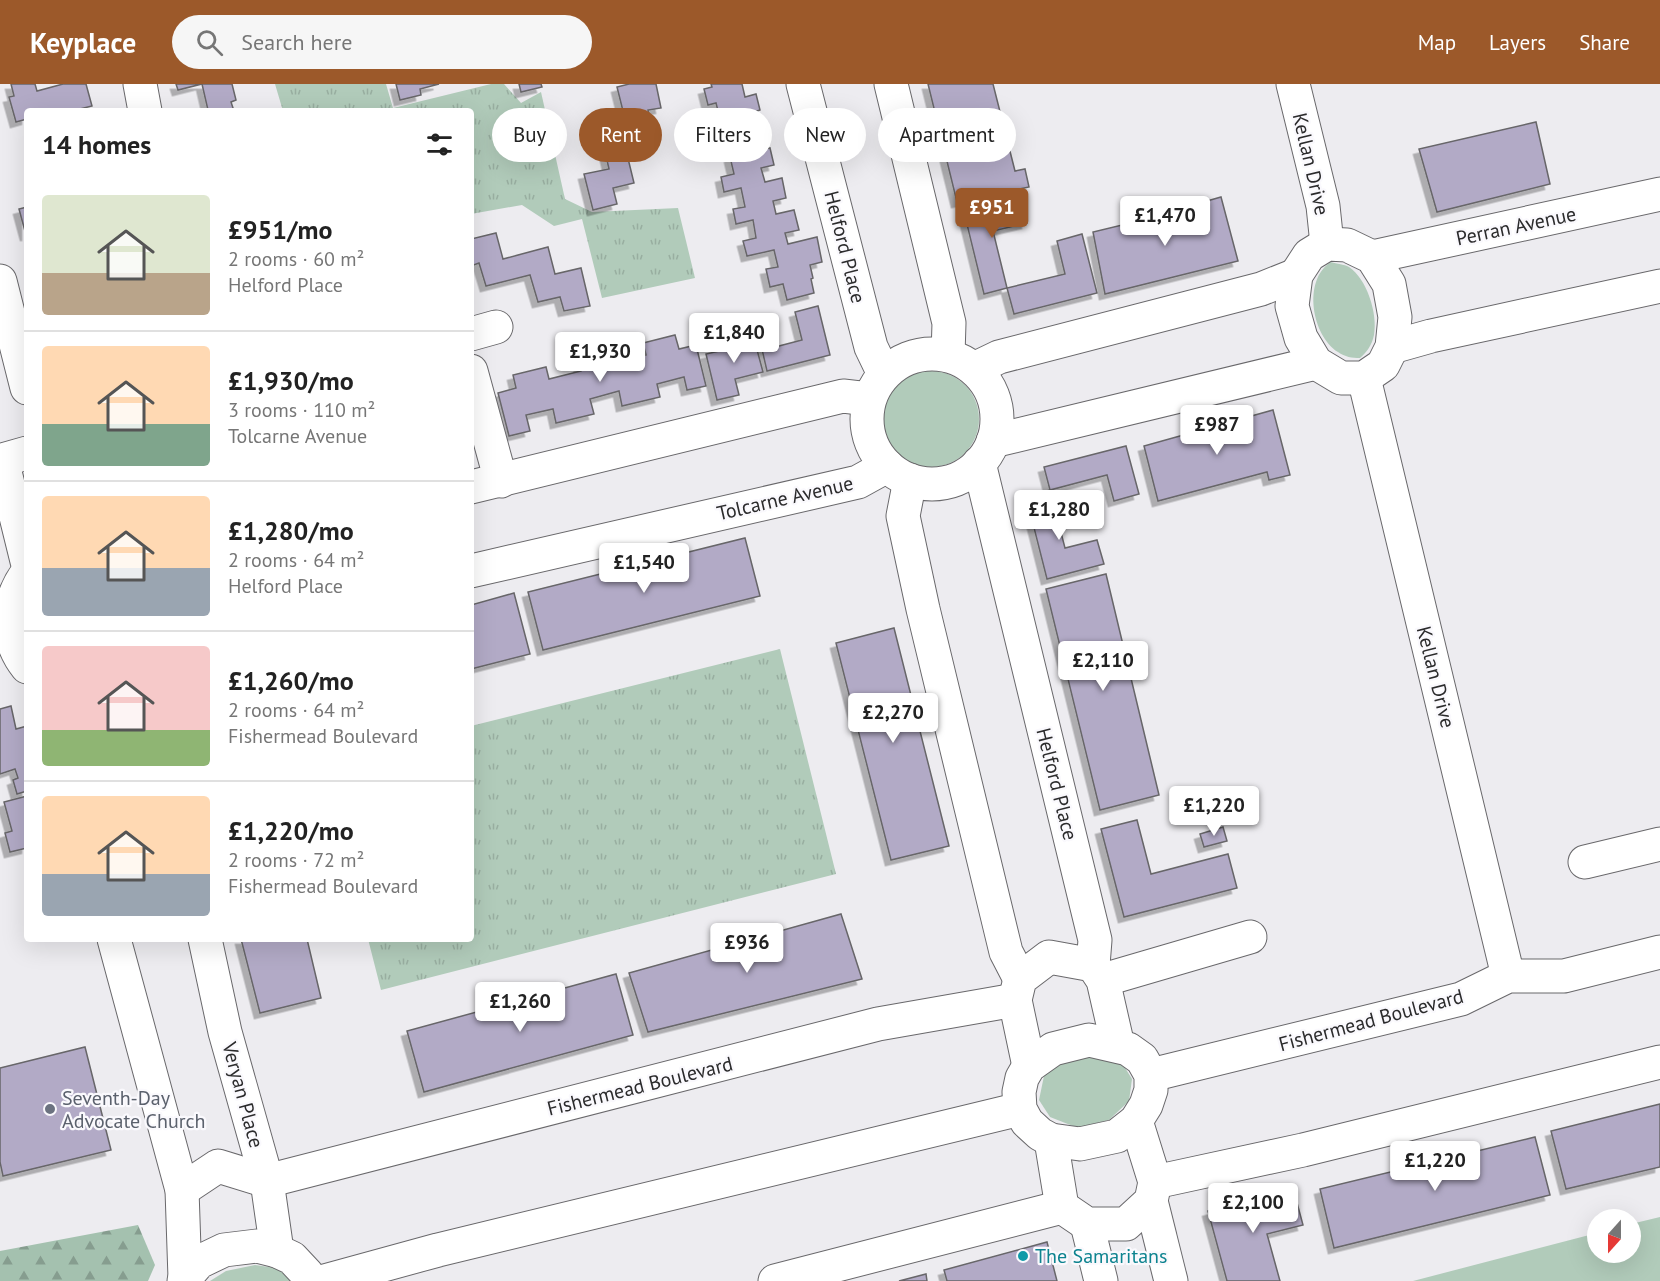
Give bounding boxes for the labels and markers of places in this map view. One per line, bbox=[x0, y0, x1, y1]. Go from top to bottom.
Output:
pin: £951 bbox=[956, 188, 1028, 239]
pin: £1,470 bbox=[1116, 196, 1214, 247]
pin: £1,840 bbox=[685, 313, 783, 364]
pin: £1,930 bbox=[551, 332, 649, 383]
pin: £987 bbox=[1181, 405, 1253, 456]
pin: £1,280 bbox=[1010, 490, 1108, 541]
pin: £1,540 bbox=[595, 543, 693, 594]
pin: £2,110 bbox=[1054, 641, 1152, 692]
pin: £2,270 bbox=[844, 693, 942, 744]
pin: £1,220 bbox=[1165, 786, 1263, 837]
pin: £936 bbox=[711, 923, 783, 974]
pin: £1,260 bbox=[471, 982, 569, 1033]
place label: Seventh-Day Advocate Church bbox=[62, 1085, 206, 1134]
marker: Seventh-Day Advocate Church bbox=[43, 1102, 57, 1116]
pin: £1,220 bbox=[1386, 1141, 1484, 1192]
pin: £2,100 bbox=[1204, 1183, 1302, 1234]
place label: The Samaritans bbox=[1035, 1243, 1167, 1269]
marker: The Samaritans bbox=[1016, 1249, 1030, 1263]

